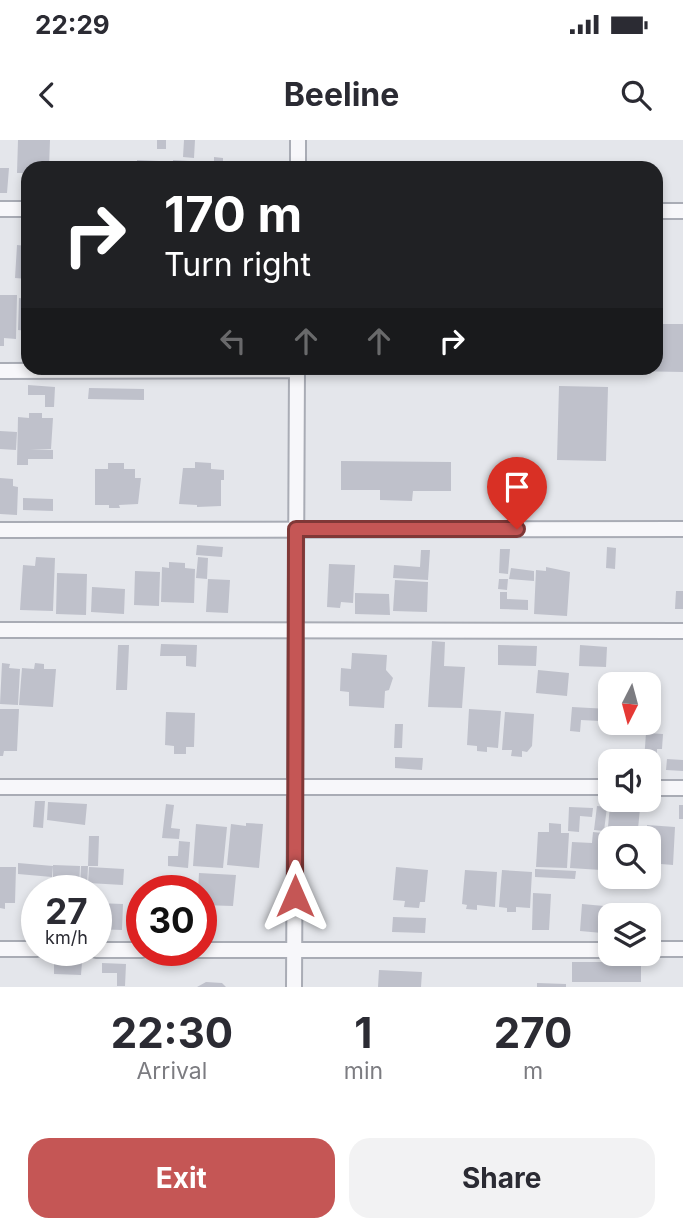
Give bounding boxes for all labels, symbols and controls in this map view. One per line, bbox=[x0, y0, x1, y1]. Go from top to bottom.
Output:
text: 22:29 bbox=[35, 9, 110, 40]
text: Beeline bbox=[284, 75, 399, 114]
icon: back bbox=[28, 76, 66, 114]
icon: search bbox=[617, 76, 655, 114]
text: 170 m bbox=[164, 185, 302, 244]
icon: right bbox=[49, 189, 140, 280]
text: Turn right bbox=[164, 245, 311, 284]
icon: left bbox=[214, 322, 252, 360]
icon: ahead bbox=[287, 322, 325, 360]
icon: ahead bbox=[360, 322, 398, 360]
icon: right bbox=[433, 322, 471, 360]
pin bbox=[487, 457, 547, 529]
icon: arrive bbox=[498, 468, 536, 506]
north arrow bbox=[598, 672, 662, 735]
map controls bbox=[598, 672, 661, 966]
button: sound bbox=[598, 749, 661, 812]
button: search bbox=[598, 826, 661, 889]
position arrow bbox=[258, 859, 332, 933]
speed limit sign: 30 bbox=[126, 875, 217, 966]
text: 27 bbox=[45, 890, 88, 932]
button: layers bbox=[598, 903, 661, 966]
text: km/h bbox=[45, 927, 88, 948]
text: 22:30 bbox=[111, 1007, 233, 1058]
text: 1 bbox=[354, 1007, 372, 1058]
text: 270 bbox=[494, 1007, 572, 1058]
text: Arrival bbox=[136, 1057, 207, 1085]
text: min bbox=[344, 1057, 383, 1085]
text: m bbox=[523, 1057, 543, 1085]
button: Exit bbox=[28, 1138, 335, 1218]
button: Share bbox=[349, 1138, 655, 1218]

